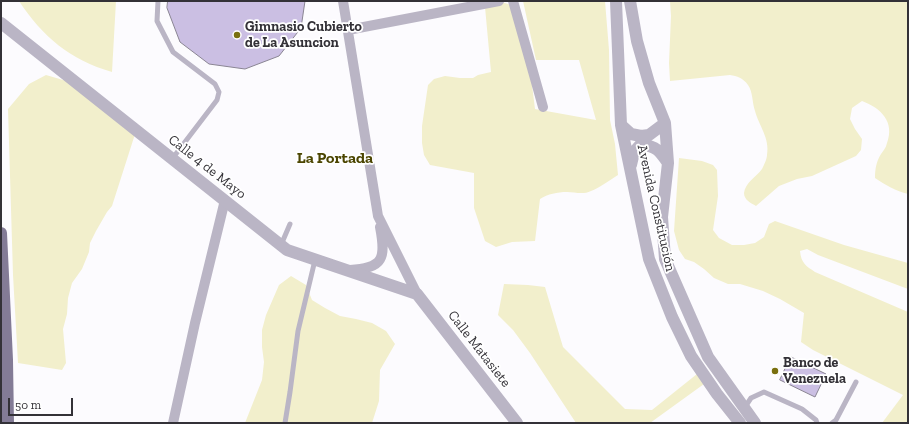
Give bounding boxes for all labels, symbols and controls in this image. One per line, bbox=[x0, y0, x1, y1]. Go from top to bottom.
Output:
place label: Gimnasio Cubierto de La Asuncion bbox=[245, 19, 362, 52]
marker: Gimnasio Cubierto de La Asuncion bbox=[232, 30, 242, 40]
street label: Calle 4 de Mayo bbox=[165, 131, 249, 203]
street label: Avenida Constitución bbox=[633, 143, 679, 273]
district label: La Portada bbox=[297, 148, 373, 168]
street label: Calle Matasiete bbox=[444, 307, 514, 391]
place label: Banco de Venezuela bbox=[783, 355, 846, 388]
marker: Banco de Venezuela bbox=[770, 366, 780, 376]
scale bar bbox=[10, 390, 75, 416]
text: 50 m bbox=[15, 398, 41, 412]

